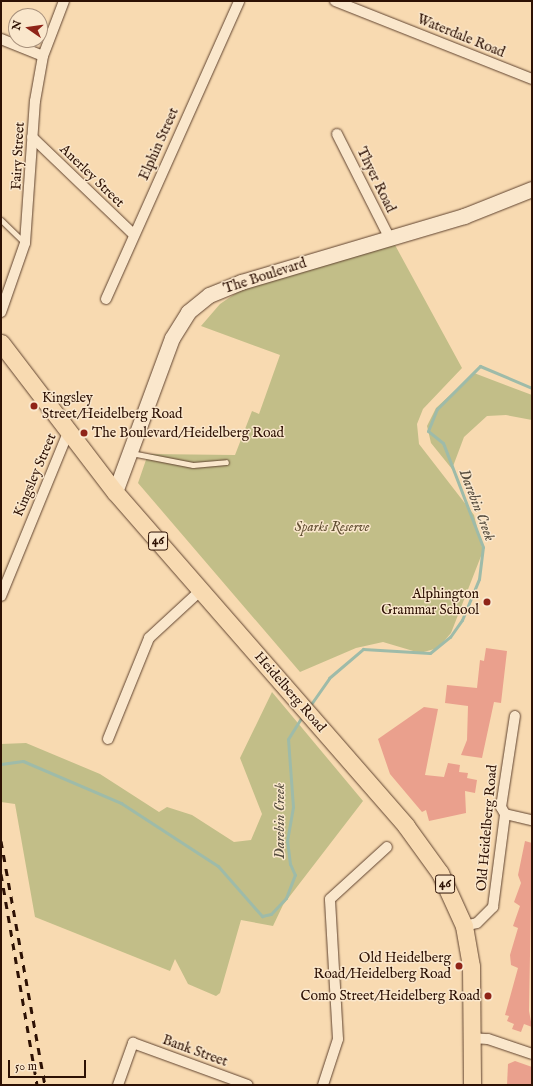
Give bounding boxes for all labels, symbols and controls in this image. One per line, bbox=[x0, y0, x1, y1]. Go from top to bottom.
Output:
north arrow bbox=[8, 8, 48, 48]
street label: Waterdale Road bbox=[415, 11, 507, 61]
text: N bbox=[9, 19, 25, 32]
street label: Elphin Street bbox=[136, 105, 182, 183]
street label: Fairy Street bbox=[8, 121, 28, 191]
street label: Anerley Street bbox=[56, 141, 128, 211]
street label: Thyer Road bbox=[353, 145, 399, 215]
street label: The Boulevard bbox=[221, 255, 309, 297]
place label: Kingsley Street/Heidelberg Road bbox=[42, 390, 183, 422]
marker: Kingsley Street/Heidelberg Road bbox=[29, 401, 39, 411]
place label: The Boulevard/Heidelberg Road bbox=[92, 425, 284, 441]
marker: The Boulevard/Heidelberg Road bbox=[79, 428, 89, 438]
street label: Kingsley Street bbox=[10, 431, 60, 519]
water label: Darebin Creek bbox=[455, 466, 499, 544]
park label: Sparks Reserve bbox=[295, 519, 369, 535]
road number: 46 bbox=[148, 530, 168, 552]
place label: Alphington Grammar School bbox=[381, 586, 479, 618]
marker: Alphington Grammar School bbox=[482, 597, 492, 607]
street label: Heidelberg Road bbox=[251, 648, 329, 736]
street label: Old Heidelberg Road bbox=[473, 764, 501, 892]
water label: Darebin Creek bbox=[271, 783, 289, 859]
road number: 46 bbox=[435, 873, 455, 895]
place label: Old Heidelberg Road/Heidelberg Road bbox=[314, 950, 451, 982]
marker: Old Heidelberg Road/Heidelberg Road bbox=[454, 961, 464, 971]
place label: Como Street/Heidelberg Road bbox=[301, 988, 480, 1004]
marker: Como Street/Heidelberg Road bbox=[483, 991, 493, 1001]
street label: Bank Street bbox=[160, 1031, 230, 1071]
scale bar bbox=[10, 1052, 88, 1078]
text: 50 m bbox=[15, 1059, 37, 1074]

